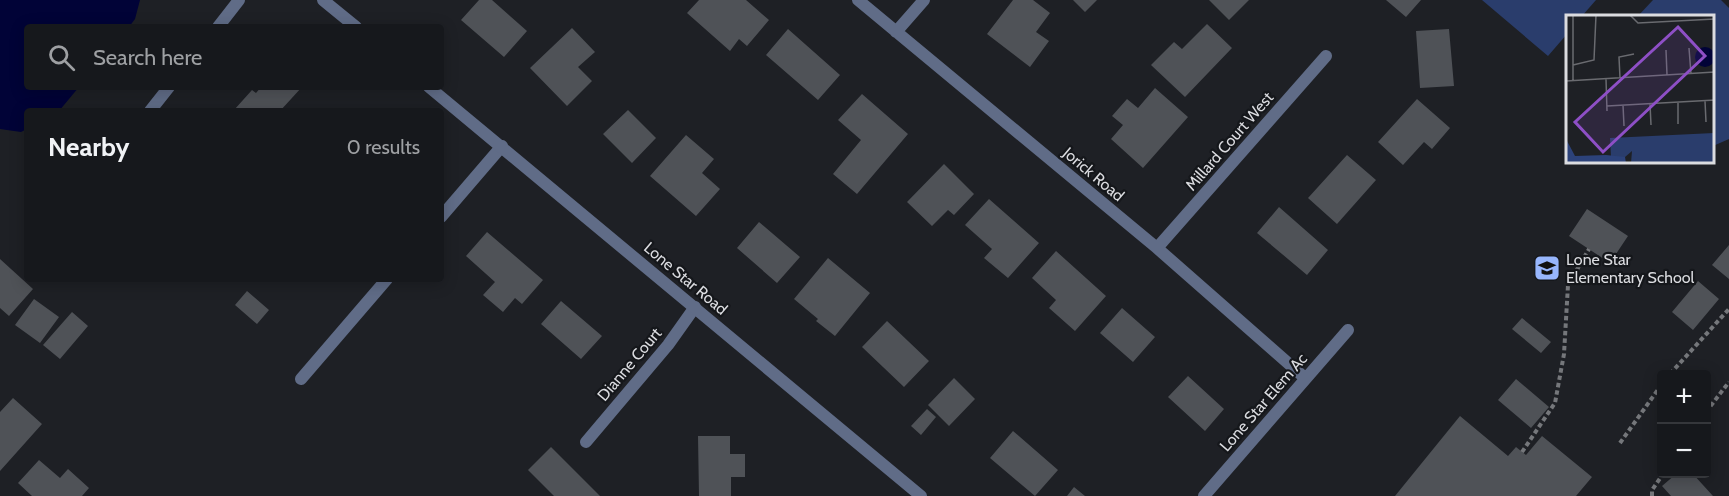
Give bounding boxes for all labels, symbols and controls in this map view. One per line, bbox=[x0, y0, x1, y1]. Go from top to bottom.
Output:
inset map bbox=[1566, 15, 1714, 164]
search box bbox=[24, 24, 444, 90]
icon: search bbox=[45, 41, 78, 74]
text: Search here bbox=[93, 44, 202, 71]
street label: Millard Court West bbox=[1181, 88, 1278, 194]
text: Nearby bbox=[48, 131, 129, 163]
text: 0 results bbox=[347, 135, 420, 159]
street label: Jorick Road bbox=[1059, 143, 1128, 205]
street label: Lone Star Road bbox=[640, 238, 731, 319]
place label: Lone Star Elementary School bbox=[1566, 250, 1694, 287]
school or university icon: Lone Star Elementary School bbox=[1532, 253, 1562, 283]
street label: Dianne Court bbox=[593, 323, 666, 405]
street label: Lone Star Elem Ac bbox=[1216, 349, 1311, 455]
map controls bbox=[1657, 370, 1711, 478]
button: + bbox=[1657, 370, 1711, 424]
button: − bbox=[1657, 424, 1711, 478]

